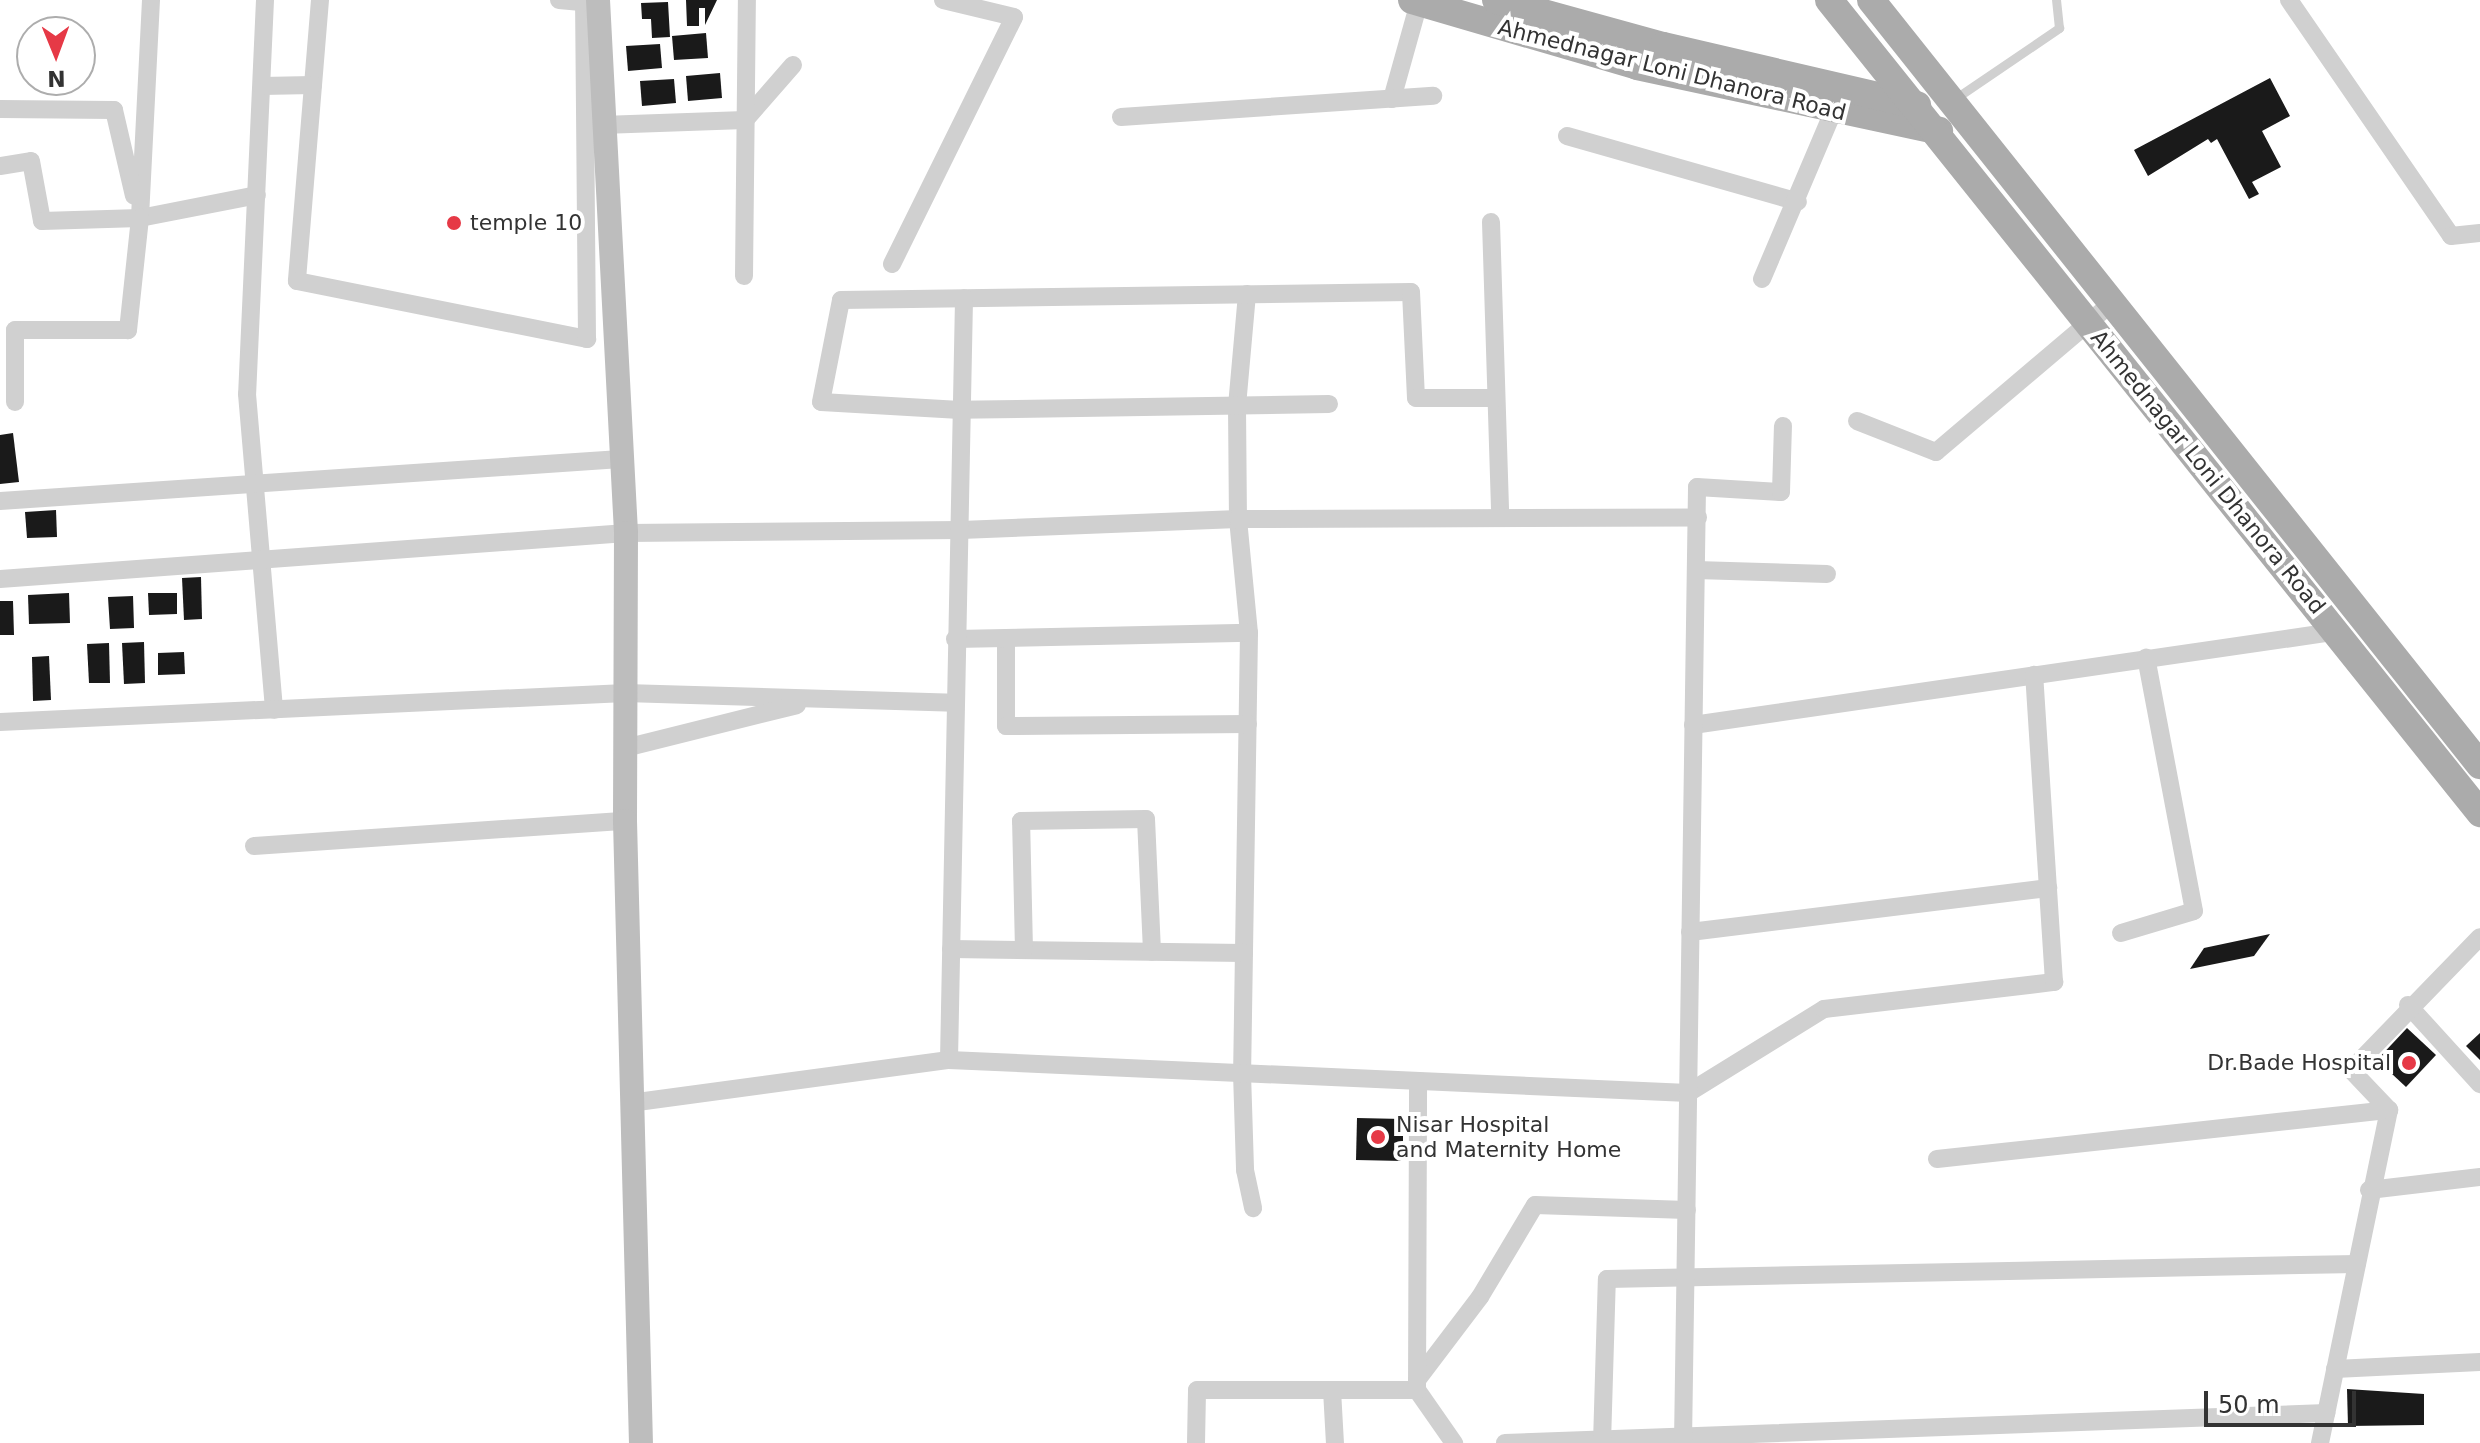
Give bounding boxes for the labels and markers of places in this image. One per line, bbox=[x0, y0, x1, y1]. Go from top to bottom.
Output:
place label: temple 10 bbox=[470, 210, 582, 236]
marker: temple 10 bbox=[445, 214, 463, 232]
place label: Dr.Bade Hospital bbox=[2207, 1050, 2391, 1076]
marker: Dr.Bade Hospital bbox=[2398, 1052, 2420, 1074]
place label: Nisar Hospital and Maternity Home bbox=[1396, 1111, 1621, 1162]
marker: Nisar Hospital and Maternity Home bbox=[1367, 1126, 1389, 1148]

